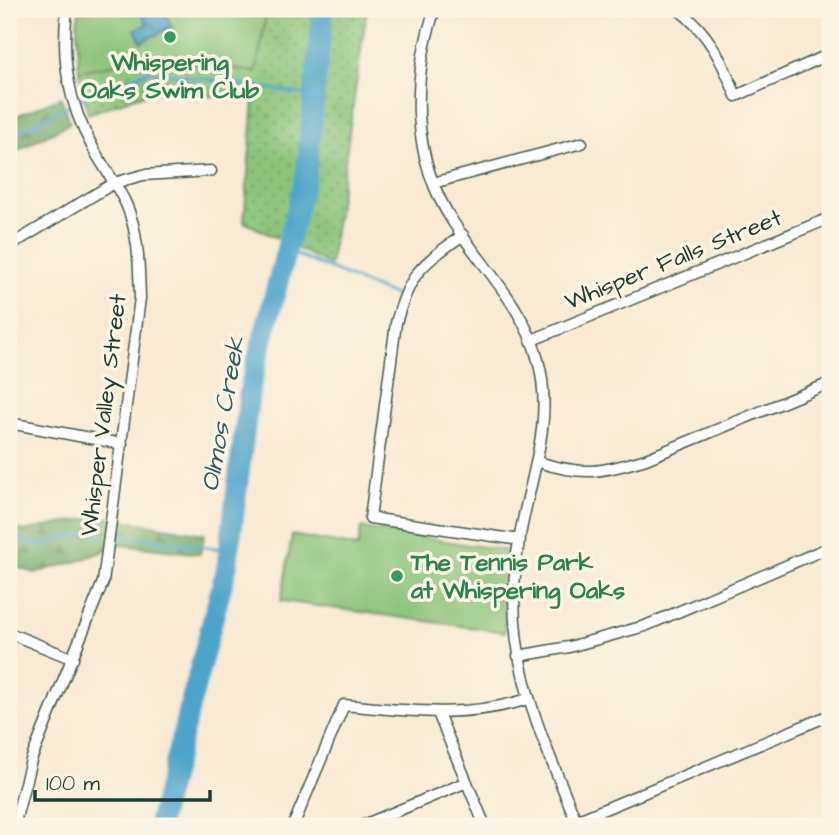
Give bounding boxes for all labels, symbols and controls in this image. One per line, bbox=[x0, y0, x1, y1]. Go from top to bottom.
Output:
marker: Whispering Oaks Swim Club bbox=[162, 29, 178, 45]
place label: Whispering Oaks Swim Club bbox=[81, 46, 259, 108]
street label: Whisper Falls Street bbox=[560, 201, 787, 319]
street label: Whisper Valley Street bbox=[72, 292, 137, 538]
water label: Olmos Creek bbox=[192, 333, 254, 494]
place label: The Tennis Park at Whispering Oaks bbox=[410, 546, 625, 609]
marker: The Tennis Park at Whispering Oaks bbox=[389, 568, 405, 584]
scale bar bbox=[35, 758, 210, 802]
text: 100 m bbox=[46, 769, 101, 798]

